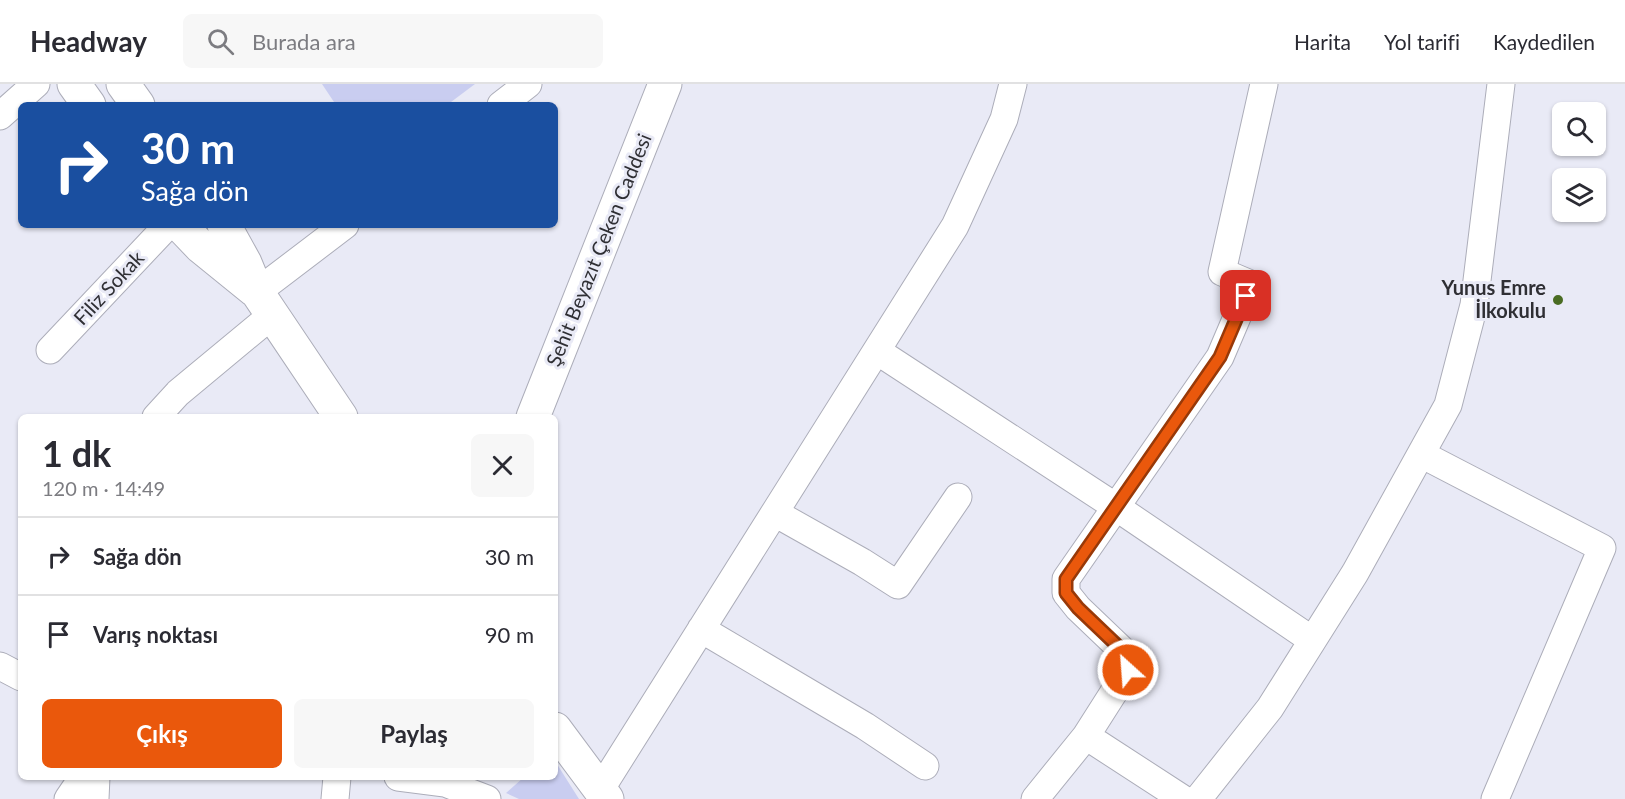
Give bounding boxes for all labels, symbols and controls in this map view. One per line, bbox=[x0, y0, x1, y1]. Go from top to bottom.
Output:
search box bbox=[183, 14, 603, 68]
text: Headway bbox=[30, 24, 147, 58]
icon: search bbox=[204, 25, 237, 58]
text: Burada ara bbox=[252, 28, 356, 55]
text: Harita bbox=[1294, 29, 1351, 54]
text: Yol tarifi bbox=[1384, 29, 1460, 54]
text: Kaydedilen bbox=[1493, 29, 1595, 54]
map controls bbox=[1552, 102, 1606, 222]
button: search bbox=[1552, 102, 1606, 156]
text: 30 m bbox=[141, 123, 235, 173]
icon: right bbox=[42, 126, 120, 204]
street label: Şehit Beyazıt Çeken Caddesi bbox=[540, 130, 656, 369]
button: layers bbox=[1552, 168, 1606, 222]
text: Sağa dön bbox=[141, 174, 249, 207]
street label: Filiz Sokak bbox=[68, 245, 149, 329]
pin bbox=[1220, 270, 1271, 321]
place label: Yunus Emre İlkokulu bbox=[1440, 275, 1546, 322]
icon: arrive bbox=[1229, 279, 1262, 312]
marker: Yunus Emre İlkokulu bbox=[1551, 293, 1565, 307]
text: 1 dk bbox=[42, 431, 111, 475]
button: close bbox=[471, 434, 534, 497]
text: 120 m · 14:49 bbox=[42, 476, 165, 500]
icon: right bbox=[42, 540, 75, 573]
text: Sağa dön bbox=[93, 543, 182, 570]
text: 30 m bbox=[485, 543, 534, 570]
icon: arrive bbox=[42, 618, 75, 651]
text: Varış noktası bbox=[93, 621, 218, 648]
text: 90 m bbox=[485, 621, 534, 648]
position arrow bbox=[1096, 638, 1160, 702]
button: Çıkış bbox=[42, 699, 282, 768]
button: Paylaş bbox=[294, 699, 534, 768]

